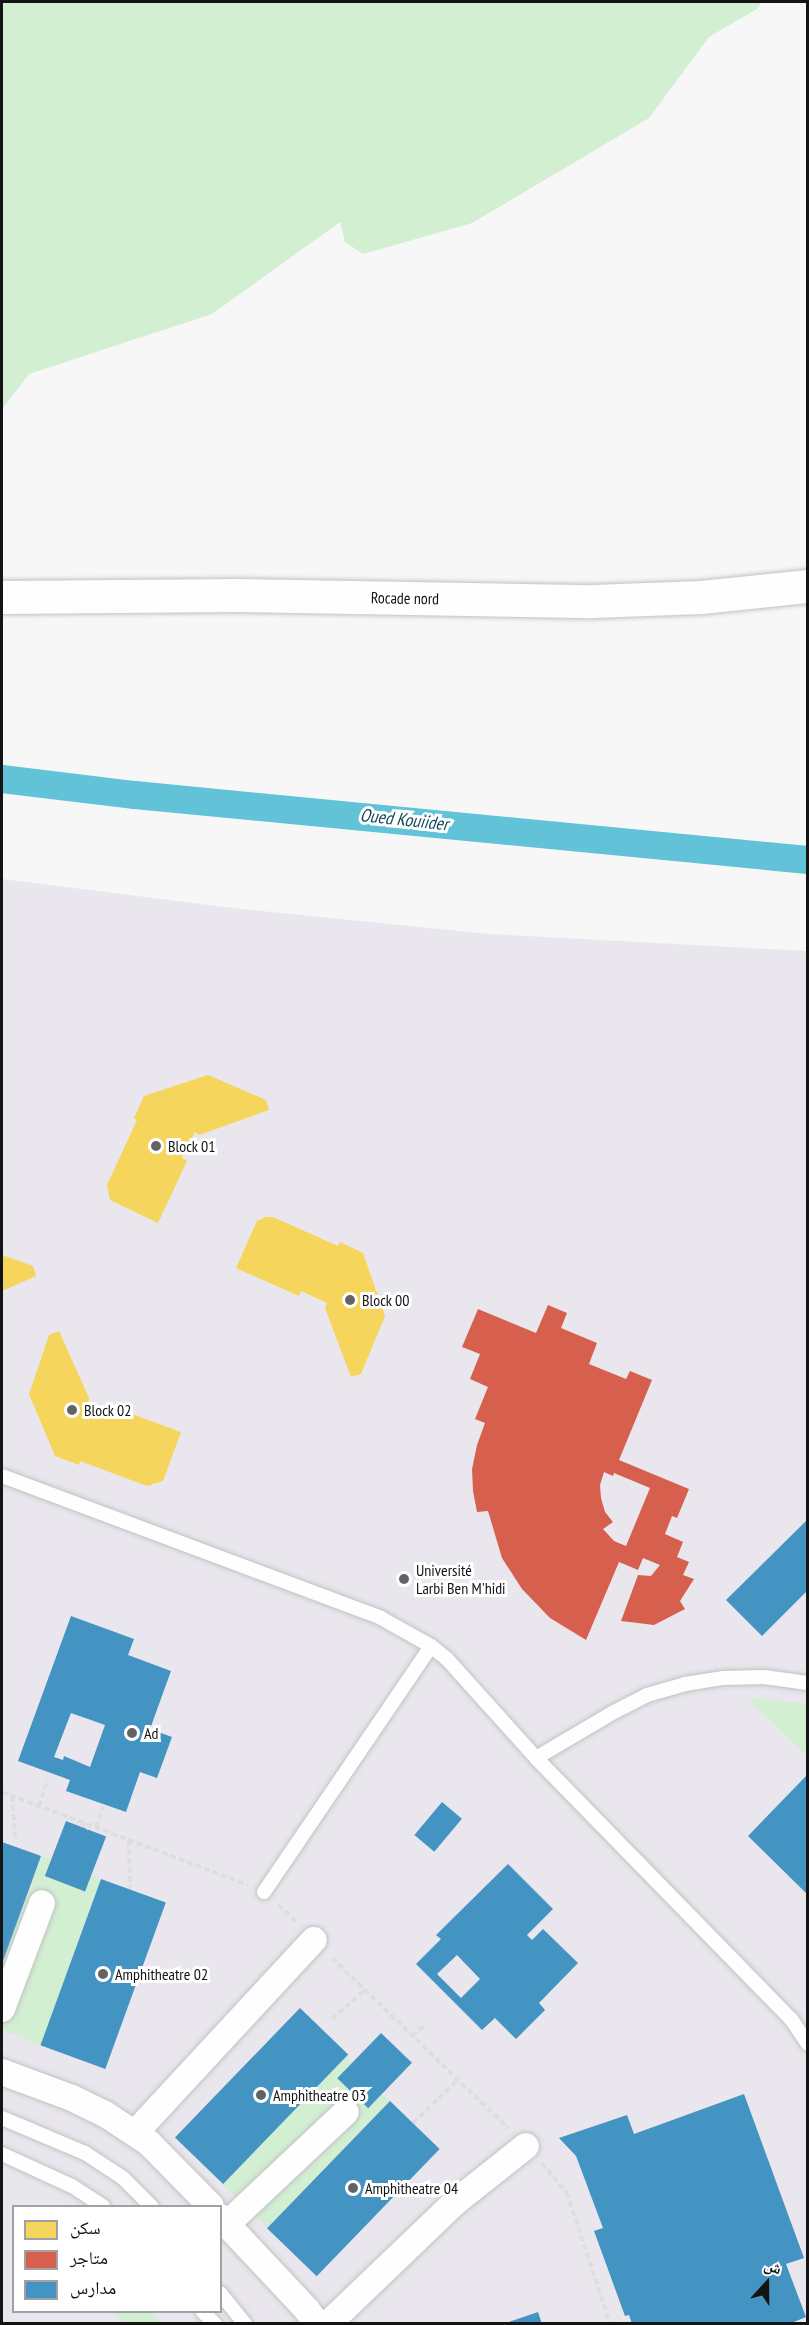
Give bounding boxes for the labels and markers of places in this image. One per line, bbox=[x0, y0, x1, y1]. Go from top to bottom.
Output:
place label: Block 01 bbox=[168, 1136, 216, 1156]
marker: Block 01 bbox=[149, 1139, 163, 1153]
place label: Block 00 bbox=[362, 1290, 410, 1310]
marker: Block 00 bbox=[343, 1293, 357, 1307]
place label: Block 02 bbox=[84, 1400, 132, 1420]
marker: Block 02 bbox=[65, 1403, 79, 1417]
place label: Université Larbi Ben M'hidi bbox=[416, 1560, 506, 1598]
marker: Université Larbi Ben M'hidi bbox=[397, 1572, 411, 1586]
place label: Ad bbox=[144, 1723, 158, 1743]
marker: Ad bbox=[125, 1726, 139, 1740]
place label: Amphitheatre 02 bbox=[115, 1964, 208, 1984]
marker: Amphitheatre 02 bbox=[96, 1967, 110, 1981]
place label: Amphitheatre 03 bbox=[273, 2085, 366, 2105]
marker: Amphitheatre 03 bbox=[254, 2088, 268, 2102]
place label: Amphitheatre 04 bbox=[365, 2178, 458, 2198]
marker: Amphitheatre 04 bbox=[346, 2181, 360, 2195]

